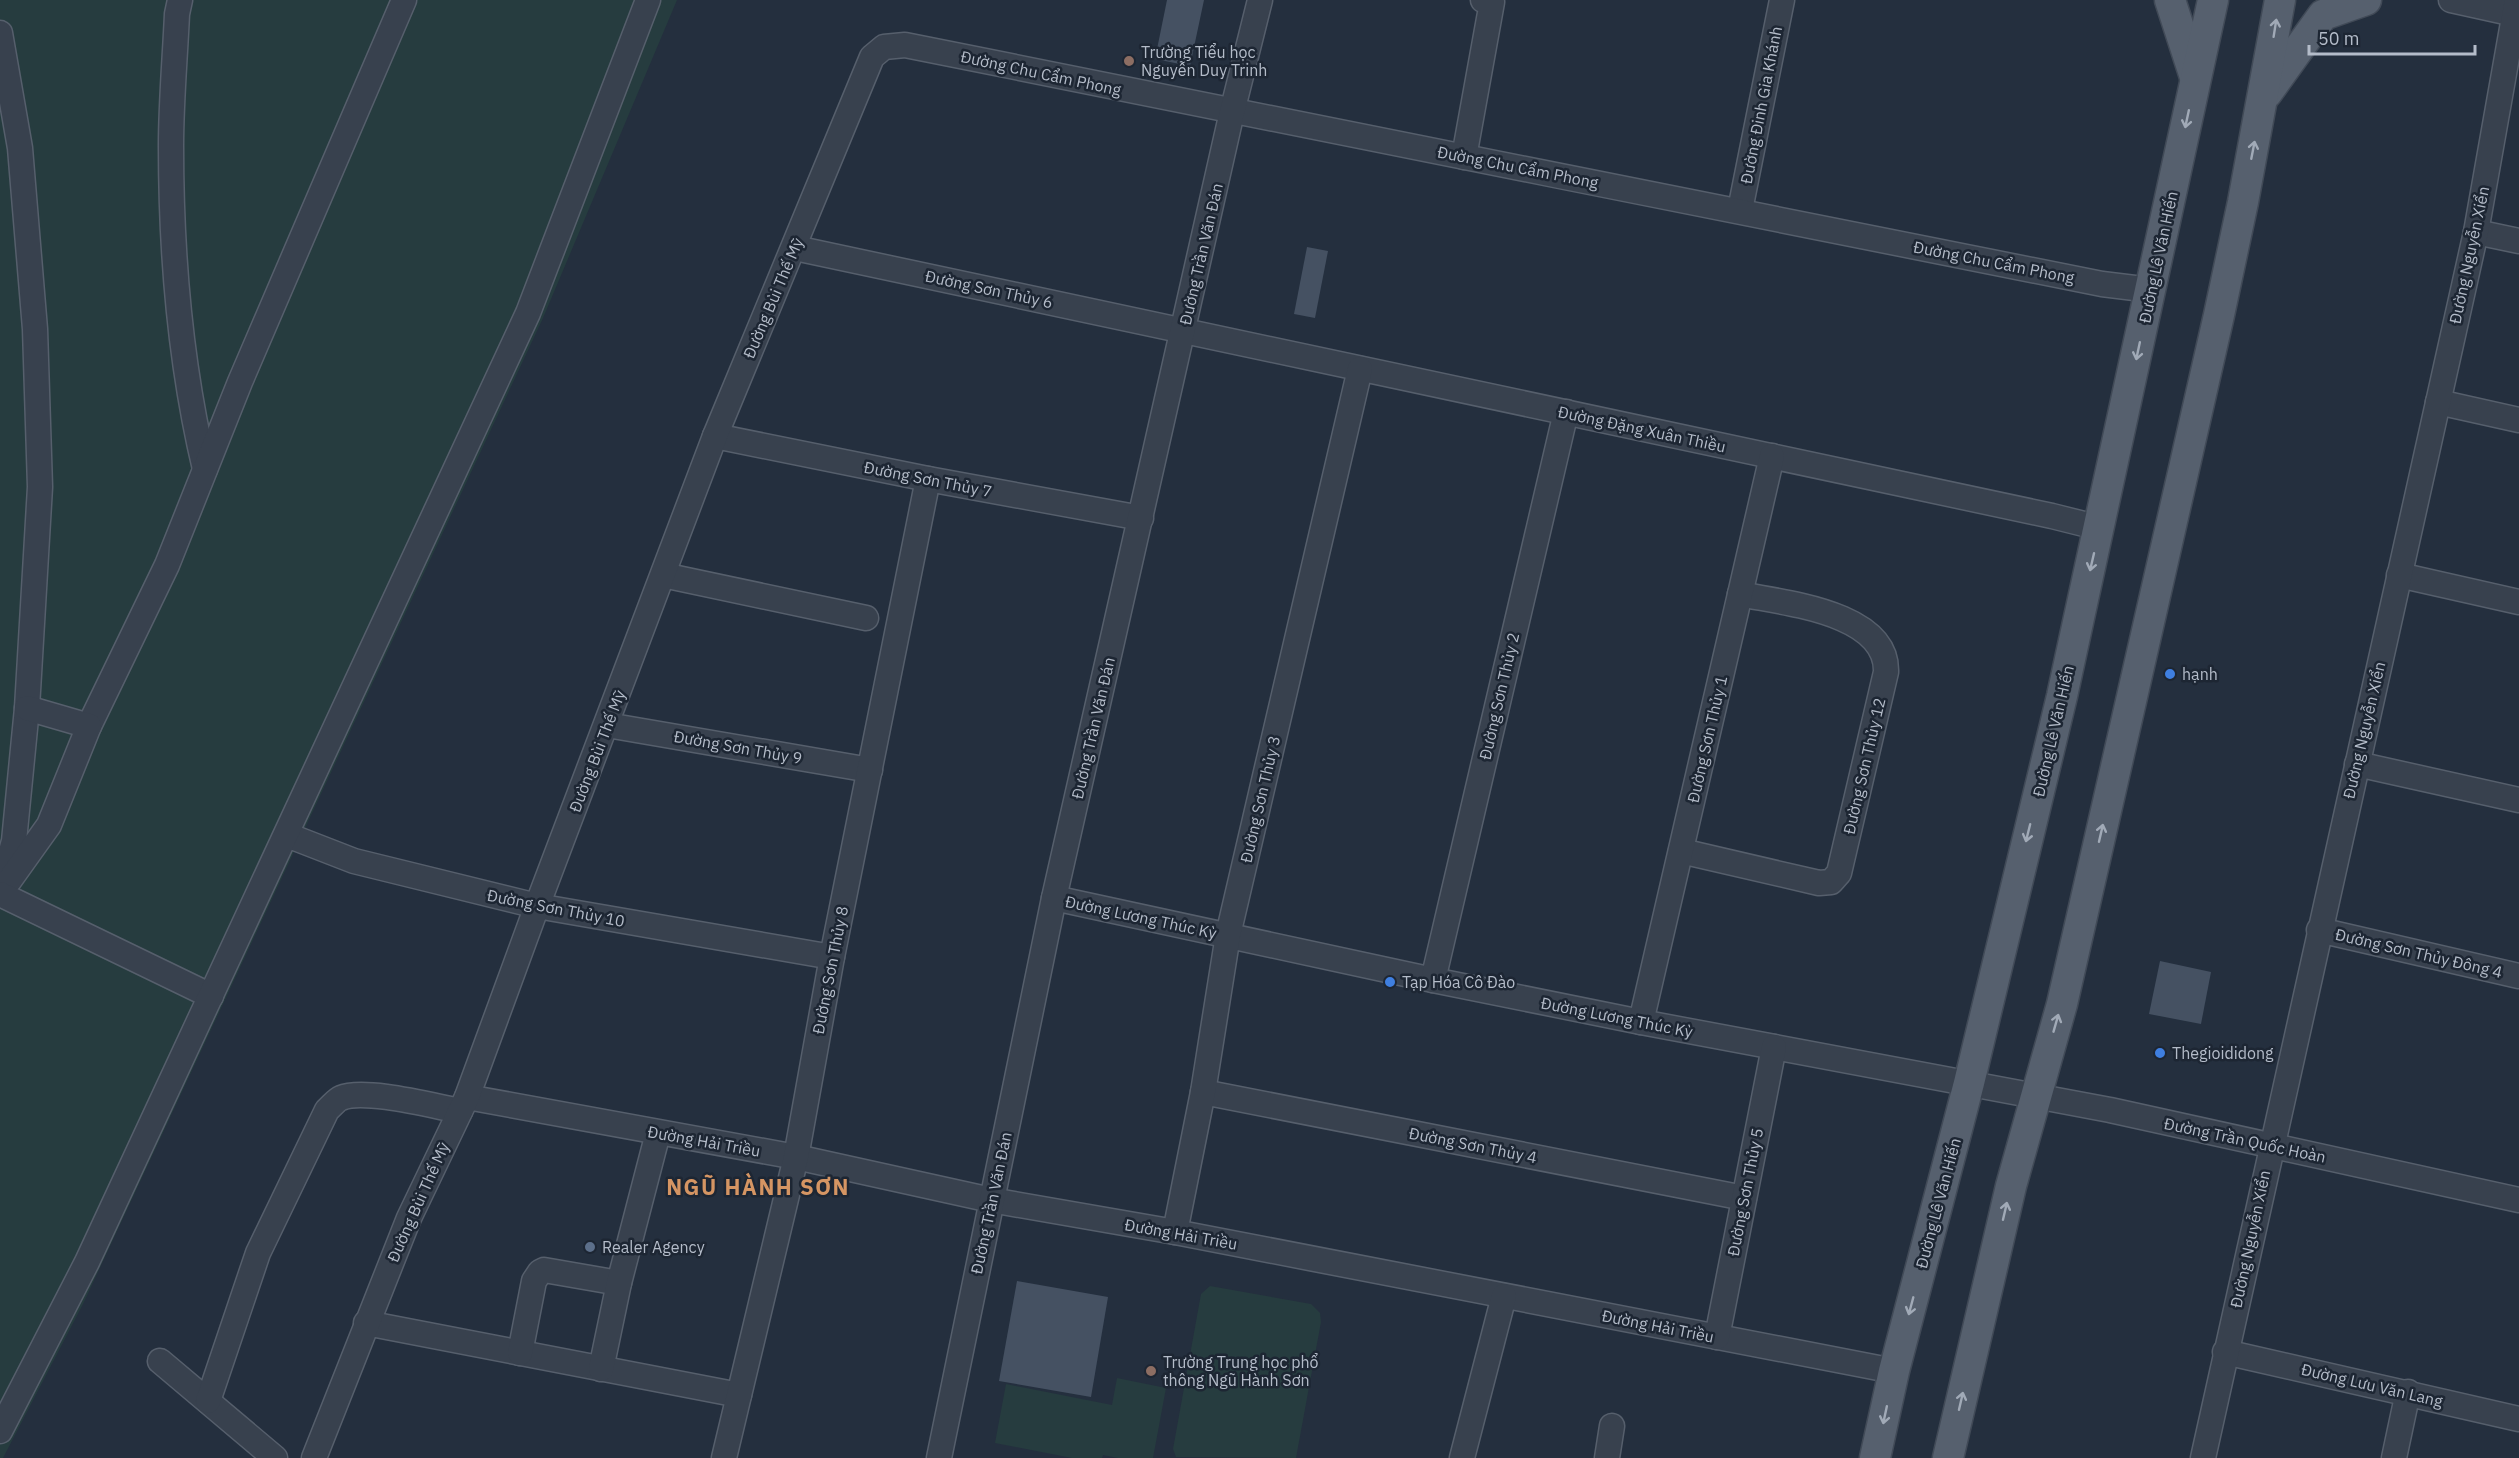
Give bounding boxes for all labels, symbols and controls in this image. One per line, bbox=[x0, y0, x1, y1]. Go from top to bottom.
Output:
scale bar bbox=[2309, 18, 2476, 56]
one-way arrow bbox=[2269, 19, 2280, 38]
street label: Đường Đinh Gia Khánh bbox=[1736, 24, 1786, 186]
text: 50 m bbox=[2318, 27, 2360, 50]
place label: Trường Tiểu học Nguyễn Duy Trinh bbox=[1141, 42, 1267, 80]
street label: Đường Chu Cẩm Phong bbox=[959, 46, 1124, 100]
marker: Trường Tiểu học Nguyễn Duy Trinh bbox=[1122, 54, 1136, 68]
one-way arrow bbox=[2181, 109, 2192, 128]
one-way arrow bbox=[2248, 141, 2259, 160]
street label: Đường Chu Cẩm Phong bbox=[1436, 142, 1601, 193]
street label: Đường Trần Văn Đán bbox=[1175, 181, 1227, 327]
street label: Đường Nguyễn Xiển bbox=[2445, 184, 2493, 326]
street label: Đường Lê Văn Hiến bbox=[2134, 189, 2182, 325]
street label: Đường Bùi Thế Mỹ bbox=[739, 235, 807, 361]
street label: Đường Chu Cẩm Phong bbox=[1912, 237, 2077, 288]
street label: Đường Sơn Thủy 6 bbox=[923, 266, 1055, 312]
one-way arrow bbox=[2132, 340, 2143, 360]
street label: Đường Đặng Xuân Thiều bbox=[1556, 401, 1728, 457]
street label: Đường Sơn Thủy 7 bbox=[862, 457, 994, 501]
one-way arrow bbox=[2086, 551, 2097, 571]
street label: Đường Sơn Thủy 2 bbox=[1475, 630, 1523, 762]
street label: Đường Trần Văn Đán bbox=[1067, 655, 1119, 801]
street label: Đường Nguyễn Xiển bbox=[2338, 659, 2390, 801]
street label: Đường Lê Văn Hiến bbox=[2028, 663, 2078, 799]
place label: hạnh bbox=[2182, 664, 2218, 684]
marker: hạnh bbox=[2163, 667, 2177, 681]
street label: Đường Sơn Thủy 1 bbox=[1683, 673, 1731, 805]
street label: Đường Bùi Thế Mỹ bbox=[565, 687, 629, 815]
street label: Đường Sơn Thủy 12 bbox=[1839, 696, 1889, 836]
street label: Đường Sơn Thủy 9 bbox=[672, 726, 804, 768]
street label: Đường Sơn Thủy 3 bbox=[1236, 733, 1284, 865]
one-way arrow bbox=[2022, 824, 2034, 843]
one-way arrow bbox=[2096, 824, 2107, 843]
street label: Đường Sơn Thủy 10 bbox=[486, 885, 626, 931]
street label: Đường Lương Thúc Kỳ bbox=[1063, 891, 1219, 943]
street label: Đường Sơn Thủy 8 bbox=[808, 904, 852, 1036]
street label: Đường Sơn Thủy Đông 4 bbox=[2333, 924, 2505, 982]
place label: Tạp Hóa Cô Đào bbox=[1402, 972, 1515, 992]
marker: Tạp Hóa Cô Đào bbox=[1383, 975, 1397, 989]
street label: Đường Lương Thúc Kỳ bbox=[1539, 992, 1695, 1042]
one-way arrow bbox=[2051, 1014, 2062, 1033]
place label: Thegioididong bbox=[2172, 1043, 2274, 1063]
marker: Thegioididong bbox=[2153, 1046, 2167, 1060]
street label: Đường Trần Quốc Hoàn bbox=[2162, 1113, 2328, 1167]
street label: Đường Hải Triều bbox=[646, 1121, 762, 1161]
street label: Đường Sơn Thủy 4 bbox=[1407, 1123, 1539, 1167]
street label: Đường Sơn Thủy 5 bbox=[1723, 1126, 1767, 1258]
street label: Đường Trần Văn Đán bbox=[966, 1130, 1016, 1276]
street label: Đường Lê Văn Hiến bbox=[1911, 1135, 1965, 1271]
street label: Đường Bùi Thế Mỹ bbox=[383, 1139, 453, 1265]
street label: Đường Nguyễn Xiển bbox=[2226, 1168, 2274, 1310]
district label: NGŨ HÀNH SƠN bbox=[666, 1172, 850, 1201]
one-way arrow bbox=[2000, 1202, 2012, 1221]
street label: Đường Hải Triều bbox=[1123, 1214, 1239, 1254]
place label: Realer Agency bbox=[602, 1237, 705, 1257]
marker: Realer Agency bbox=[583, 1240, 597, 1254]
one-way arrow bbox=[1905, 1296, 1917, 1315]
street label: Đường Hải Triều bbox=[1600, 1305, 1716, 1347]
place label: Trường Trung học phổ thông Ngũ Hành Sơn bbox=[1163, 1352, 1319, 1390]
street label: Đường Lưu Văn Lang bbox=[2299, 1359, 2445, 1411]
marker: Trường Trung học phổ thông Ngũ Hành Sơn bbox=[1144, 1364, 1158, 1378]
one-way arrow bbox=[1956, 1392, 1968, 1411]
one-way arrow bbox=[1879, 1404, 1890, 1424]

